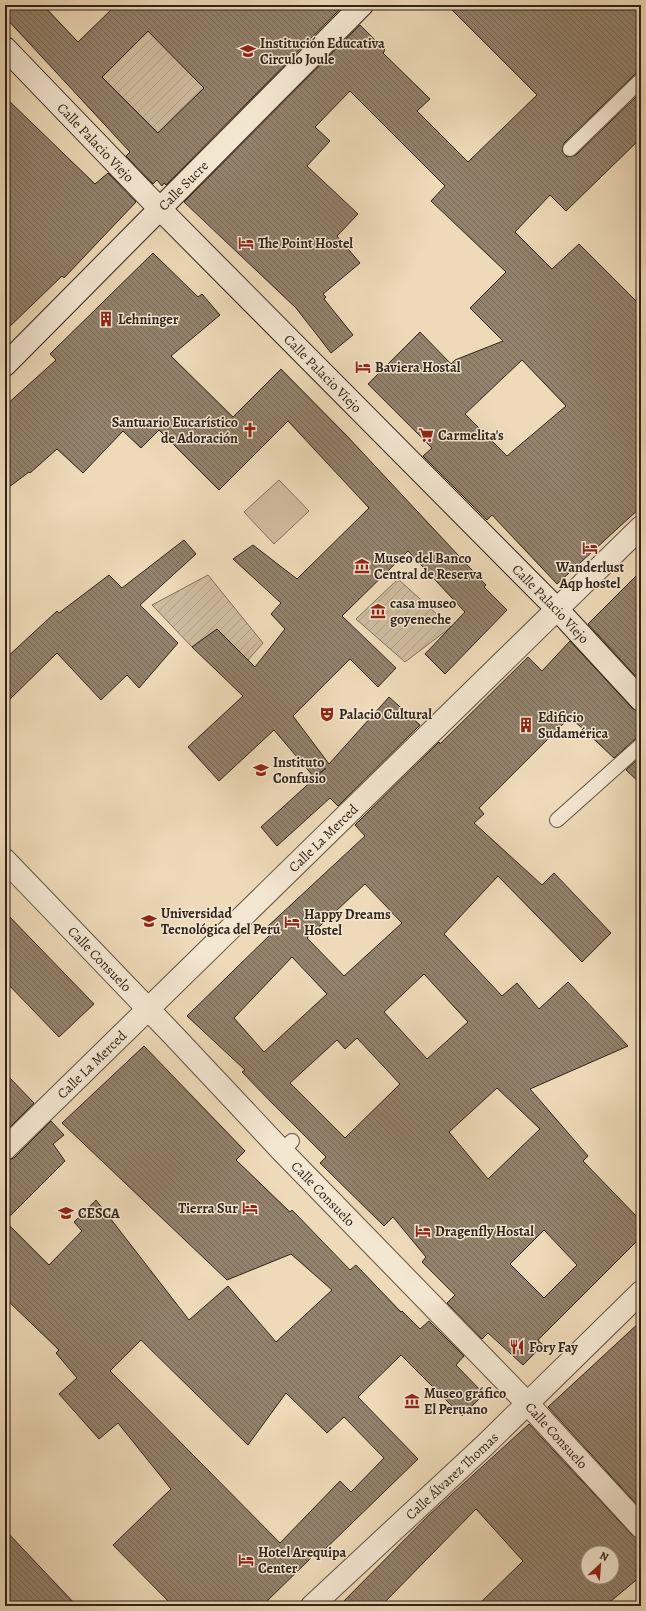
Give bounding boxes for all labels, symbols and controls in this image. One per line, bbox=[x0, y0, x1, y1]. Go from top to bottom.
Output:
place label: Institución Educativa Circulo Joule bbox=[260, 34, 385, 69]
school or university icon: Institución Educativa Circulo Joule bbox=[239, 42, 257, 60]
street label: Calle Palacio Viejo bbox=[53, 99, 138, 187]
street label: Calle Sucre bbox=[154, 156, 213, 215]
hotel icon: The Point Hostel bbox=[237, 234, 255, 252]
place label: The Point Hostel bbox=[258, 234, 353, 253]
building icon: Lehninger bbox=[97, 310, 115, 328]
place label: Lehninger bbox=[118, 310, 179, 329]
street label: Calle Palacio Viejo bbox=[280, 330, 366, 417]
hotel icon: Baviera Hostal bbox=[354, 358, 372, 376]
place label: Baviera Hostal bbox=[375, 358, 461, 377]
place label: Santuario Eucarístico de Adoración bbox=[112, 413, 238, 448]
church icon: Santuario Eucarístico de Adoración bbox=[241, 421, 259, 439]
supermarket icon: Carmelita's bbox=[417, 426, 435, 444]
place label: Carmelita's bbox=[438, 426, 504, 445]
hotel icon: Wanderlust Aqp hostel bbox=[581, 539, 599, 557]
place label: Museo del Banco Central de Reserva bbox=[374, 549, 483, 584]
museum icon: Museo del Banco Central de Reserva bbox=[353, 557, 371, 575]
place label: Wanderlust Aqp hostel bbox=[555, 558, 625, 593]
street label: Calle Palacio Viejo bbox=[508, 560, 593, 648]
place label: casa museo goyeneche bbox=[390, 594, 456, 629]
museum icon: casa museo goyeneche bbox=[369, 602, 387, 620]
theatre icon: Palacio Cultural bbox=[318, 705, 336, 723]
place label: Palacio Cultural bbox=[339, 705, 432, 724]
place label: Edificio Sudamérica bbox=[538, 708, 608, 743]
building icon: Edificio Sudamérica bbox=[517, 716, 535, 734]
place label: Instituto Confusio bbox=[273, 753, 326, 788]
school or university icon: Instituto Confusio bbox=[252, 761, 270, 779]
street label: Calle La Merced bbox=[285, 800, 363, 877]
place label: Universidad Tecnológica del Perú bbox=[161, 904, 281, 939]
place label: Happy Dreams Hostel bbox=[304, 905, 391, 940]
school or university icon: Universidad Tecnológica del Perú bbox=[140, 912, 158, 930]
hotel icon: Happy Dreams Hostel bbox=[283, 913, 301, 931]
street label: Calle Consuelo bbox=[64, 922, 136, 996]
street label: Calle La Merced bbox=[53, 1026, 131, 1103]
street label: Calle Consuelo bbox=[287, 1157, 359, 1231]
place label: Tierra Sur bbox=[178, 1199, 238, 1218]
hotel icon: Tierra Sur bbox=[241, 1199, 259, 1217]
school or university icon: CESCA bbox=[57, 1204, 75, 1222]
place label: CESCA bbox=[78, 1204, 120, 1223]
hotel icon: Dragenfly Hostal bbox=[414, 1222, 432, 1240]
place label: Dragenfly Hostal bbox=[435, 1222, 534, 1241]
restaurant icon: Fory Fay bbox=[508, 1338, 526, 1356]
place label: Fory Fay bbox=[529, 1338, 578, 1357]
place label: Museo gráfico El Peruano bbox=[424, 1384, 506, 1419]
museum icon: Museo gráfico El Peruano bbox=[403, 1392, 421, 1410]
street label: Calle Consuelo bbox=[521, 1398, 592, 1473]
street label: Calle Álvarez Thomas bbox=[402, 1428, 503, 1524]
place label: Hotel Arequipa Center bbox=[258, 1543, 347, 1578]
north arrow bbox=[580, 1545, 620, 1585]
text: N bbox=[597, 1548, 611, 1565]
hotel icon: Hotel Arequipa Center bbox=[237, 1551, 255, 1569]

